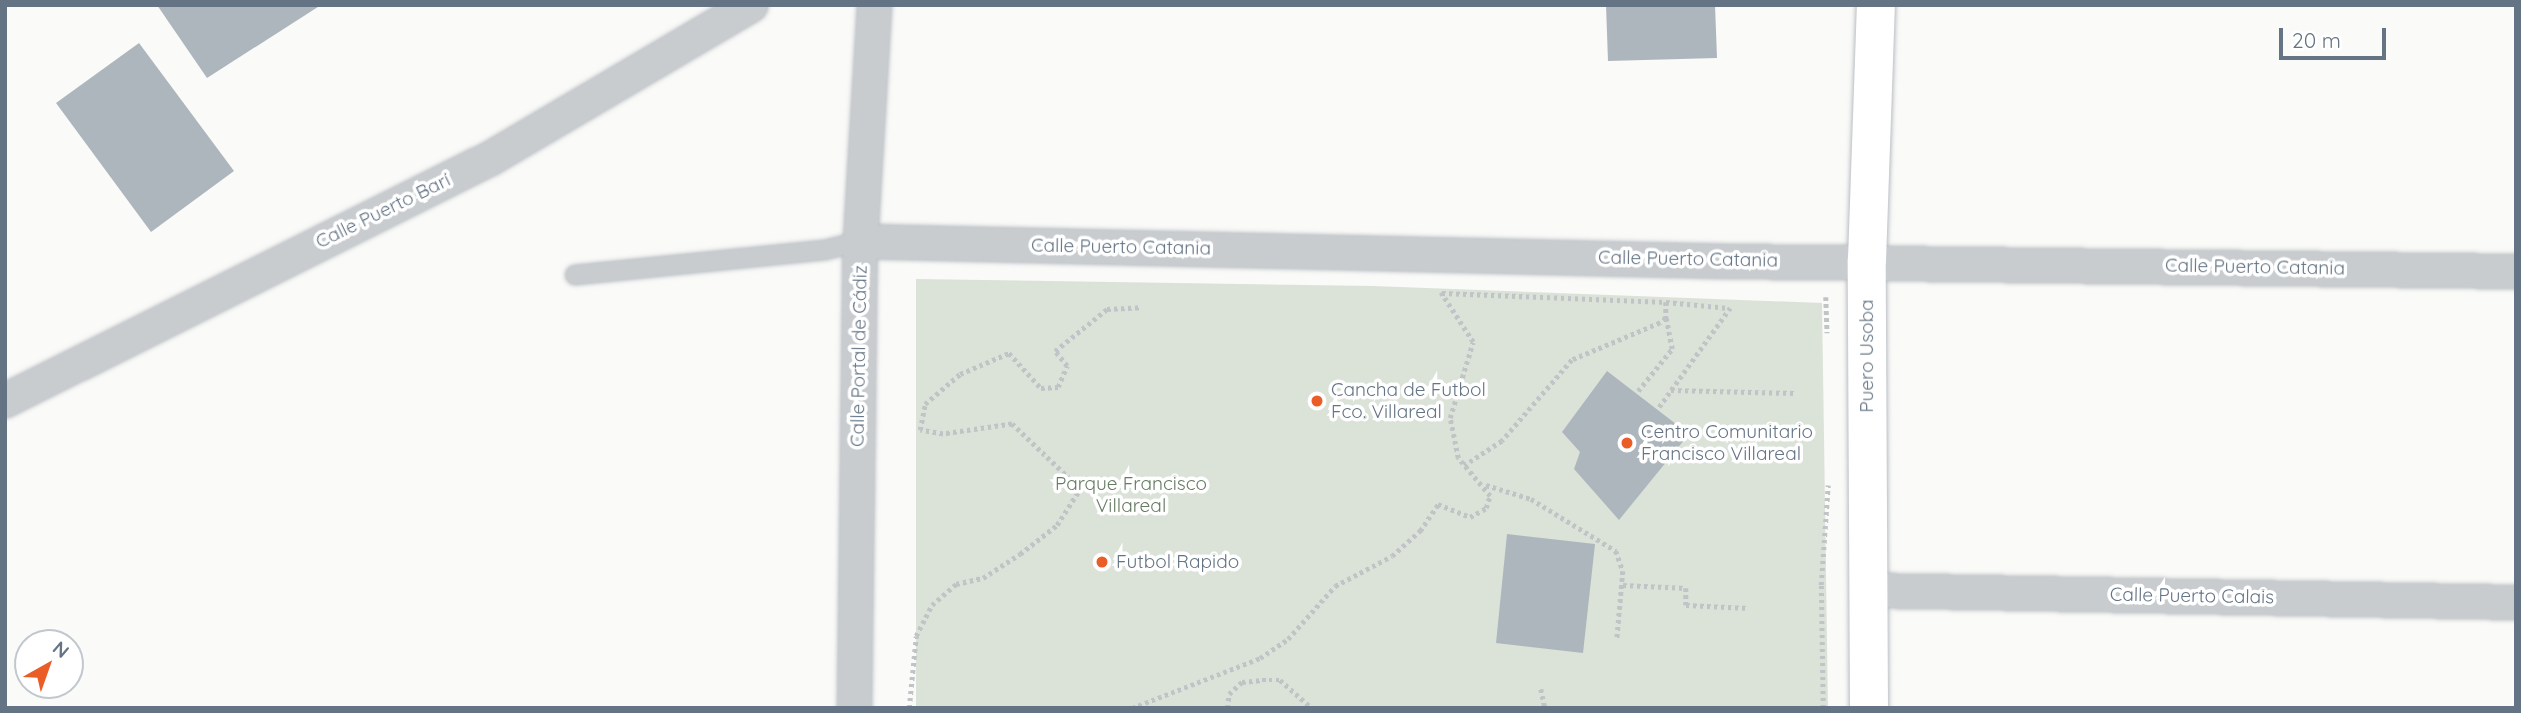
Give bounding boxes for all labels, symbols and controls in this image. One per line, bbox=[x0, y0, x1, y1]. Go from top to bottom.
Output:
scale bar bbox=[2283, 14, 2390, 58]
text: 20 m bbox=[2292, 27, 2341, 53]
street label: Calle Puerto Barí bbox=[312, 169, 454, 253]
street label: Calle Puerto Catania bbox=[1031, 234, 1211, 260]
street label: Calle Puerto Catania bbox=[1598, 246, 1778, 272]
street label: Calle Puerto Catania bbox=[2165, 254, 2345, 280]
street label: Calle Portal de Cádiz bbox=[846, 265, 872, 447]
street label: Puero Usoba bbox=[1856, 299, 1878, 413]
place label: Cancha de Futbol Fco. Villareal bbox=[1331, 379, 1486, 423]
marker: Cancha de Futbol Fco. Villareal bbox=[1309, 393, 1325, 409]
place label: Centro Comunitario Francisco Villareal bbox=[1641, 421, 1813, 465]
marker: Centro Comunitario Francisco Villareal bbox=[1619, 435, 1635, 451]
park label: Parque Francisco Villareal bbox=[1055, 473, 1207, 517]
place label: Futbol Rapido bbox=[1116, 551, 1239, 573]
marker: Futbol Rapido bbox=[1094, 554, 1110, 570]
street label: Calle Puerto Calais bbox=[2110, 583, 2274, 609]
north arrow bbox=[14, 629, 84, 699]
text: N bbox=[48, 636, 74, 663]

